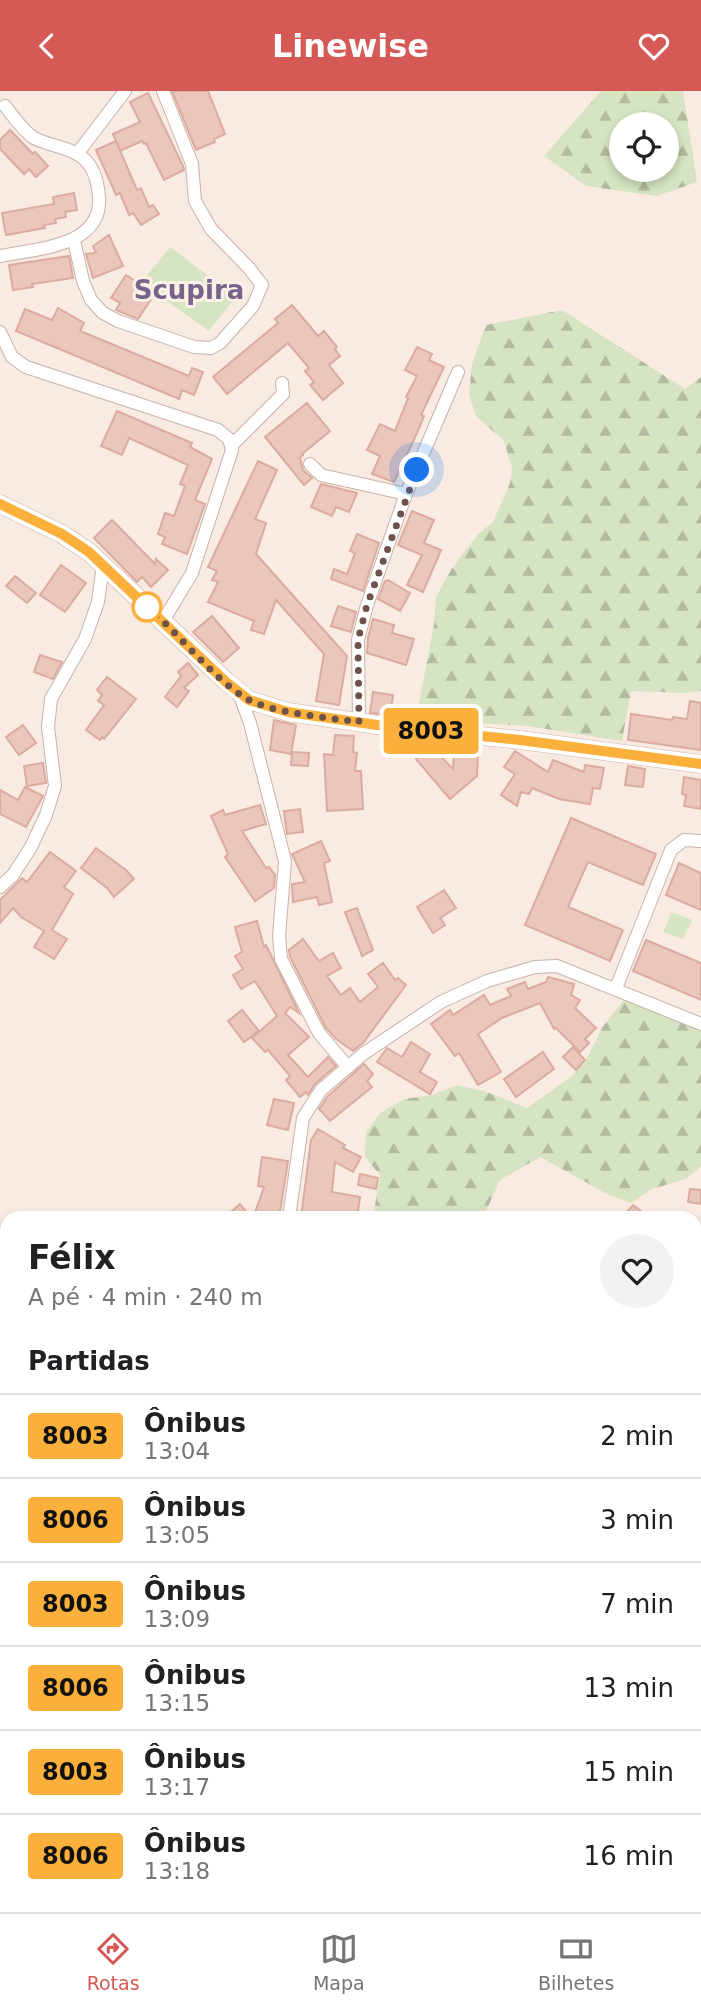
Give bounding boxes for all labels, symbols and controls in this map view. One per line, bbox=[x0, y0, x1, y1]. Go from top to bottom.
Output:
icon: back bbox=[28, 27, 66, 65]
text: Linewise bbox=[272, 27, 429, 65]
icon: heart bbox=[635, 27, 673, 65]
map controls bbox=[609, 112, 679, 182]
button: locate bbox=[609, 112, 679, 182]
district label: Scupira bbox=[134, 275, 244, 305]
your location bbox=[399, 452, 434, 487]
unlabelled marker bbox=[132, 592, 162, 622]
line badge: 8003 bbox=[382, 708, 480, 754]
text: 8003 bbox=[398, 717, 464, 745]
button: heart bbox=[600, 1234, 674, 1308]
text: Félix bbox=[28, 1238, 116, 1277]
text: A pé · 4 min · 240 m bbox=[28, 1284, 263, 1310]
text: Partidas bbox=[28, 1346, 150, 1376]
text: Ônibus bbox=[144, 1408, 246, 1438]
text: 2 min bbox=[600, 1421, 674, 1451]
text: 8003 bbox=[42, 1422, 109, 1450]
text: 13:04 bbox=[144, 1438, 210, 1464]
text: Ônibus bbox=[144, 1492, 246, 1522]
text: 3 min bbox=[600, 1505, 674, 1535]
text: 8006 bbox=[42, 1506, 109, 1534]
text: 13:05 bbox=[144, 1522, 210, 1548]
text: Ônibus bbox=[144, 1576, 246, 1606]
text: 7 min bbox=[600, 1589, 674, 1619]
text: 8003 bbox=[42, 1590, 109, 1618]
text: 13:09 bbox=[144, 1606, 210, 1632]
text: Ônibus bbox=[144, 1660, 246, 1690]
text: 13 min bbox=[584, 1673, 674, 1703]
text: 8006 bbox=[42, 1674, 109, 1702]
text: 13:15 bbox=[144, 1690, 210, 1716]
text: Ônibus bbox=[144, 1744, 246, 1774]
text: 15 min bbox=[584, 1757, 674, 1787]
text: 8003 bbox=[42, 1758, 109, 1786]
text: 13:17 bbox=[144, 1774, 210, 1800]
text: Ônibus bbox=[144, 1828, 246, 1858]
text: 16 min bbox=[584, 1841, 674, 1871]
text: 8006 bbox=[42, 1842, 109, 1870]
text: 13:18 bbox=[144, 1858, 210, 1884]
tab: Rotas bbox=[87, 1930, 140, 1994]
tab: Mapa bbox=[313, 1930, 365, 1994]
tab: Bilhetes bbox=[538, 1930, 614, 1994]

